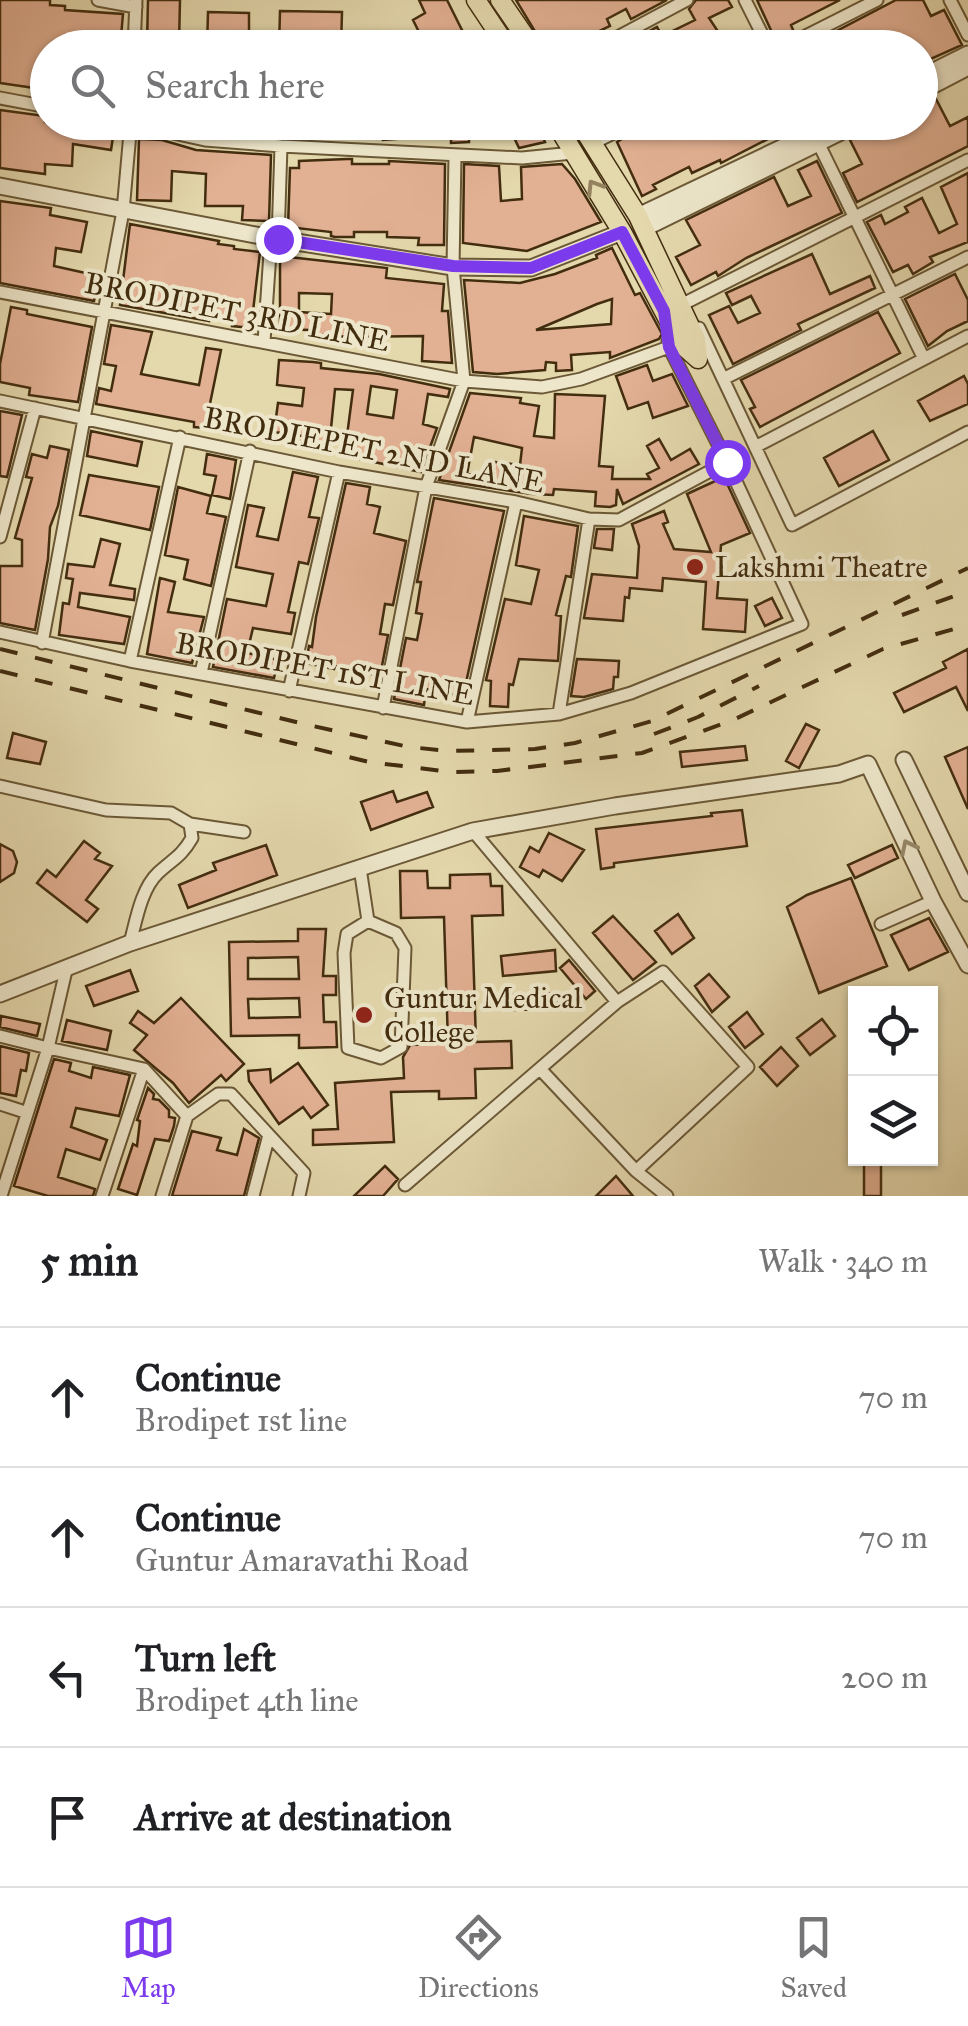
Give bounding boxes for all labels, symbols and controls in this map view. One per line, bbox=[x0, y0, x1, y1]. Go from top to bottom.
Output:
search box bbox=[30, 30, 938, 140]
icon: search bbox=[65, 58, 120, 113]
text: Search here bbox=[145, 62, 325, 108]
one-way arrow bbox=[587, 179, 606, 197]
route end bbox=[256, 217, 302, 263]
street label: BRODIPET 3RD LINE bbox=[82, 265, 392, 359]
street label: BRODIEPET 2ND LANE bbox=[200, 399, 548, 501]
route start bbox=[705, 440, 751, 486]
place label: Lakshmi Theatre bbox=[715, 549, 928, 585]
marker: Lakshmi Theatre bbox=[684, 556, 706, 578]
street label: BRODIPET 1ST LINE bbox=[173, 625, 477, 713]
one-way arrow bbox=[900, 839, 920, 857]
place label: Guntur Medical College bbox=[384, 980, 583, 1050]
map controls bbox=[848, 986, 938, 1166]
button: locate bbox=[848, 986, 938, 1076]
marker: Guntur Medical College bbox=[353, 1004, 375, 1026]
button: layers bbox=[848, 1076, 938, 1166]
text: 5 min bbox=[40, 1235, 138, 1287]
text: Walk · 340 m bbox=[758, 1242, 928, 1281]
text: Continue bbox=[135, 1355, 281, 1401]
icon: ahead bbox=[40, 1370, 95, 1425]
text: 70 m bbox=[859, 1378, 928, 1417]
text: Brodipet 1st line bbox=[135, 1401, 347, 1440]
text: Continue bbox=[135, 1495, 281, 1541]
icon: ahead bbox=[40, 1510, 95, 1565]
text: 70 m bbox=[859, 1518, 928, 1557]
text: Guntur Amaravathi Road bbox=[135, 1541, 469, 1580]
text: Turn left bbox=[135, 1635, 276, 1681]
icon: left bbox=[40, 1650, 95, 1705]
text: 200 m bbox=[841, 1658, 928, 1697]
text: Brodipet 4th line bbox=[135, 1681, 359, 1720]
icon: arrive bbox=[40, 1790, 95, 1845]
text: Arrive at destination bbox=[135, 1794, 452, 1840]
tab: Map bbox=[121, 1910, 176, 2005]
tab: Directions bbox=[418, 1910, 539, 2005]
tab: Saved bbox=[781, 1910, 847, 2005]

